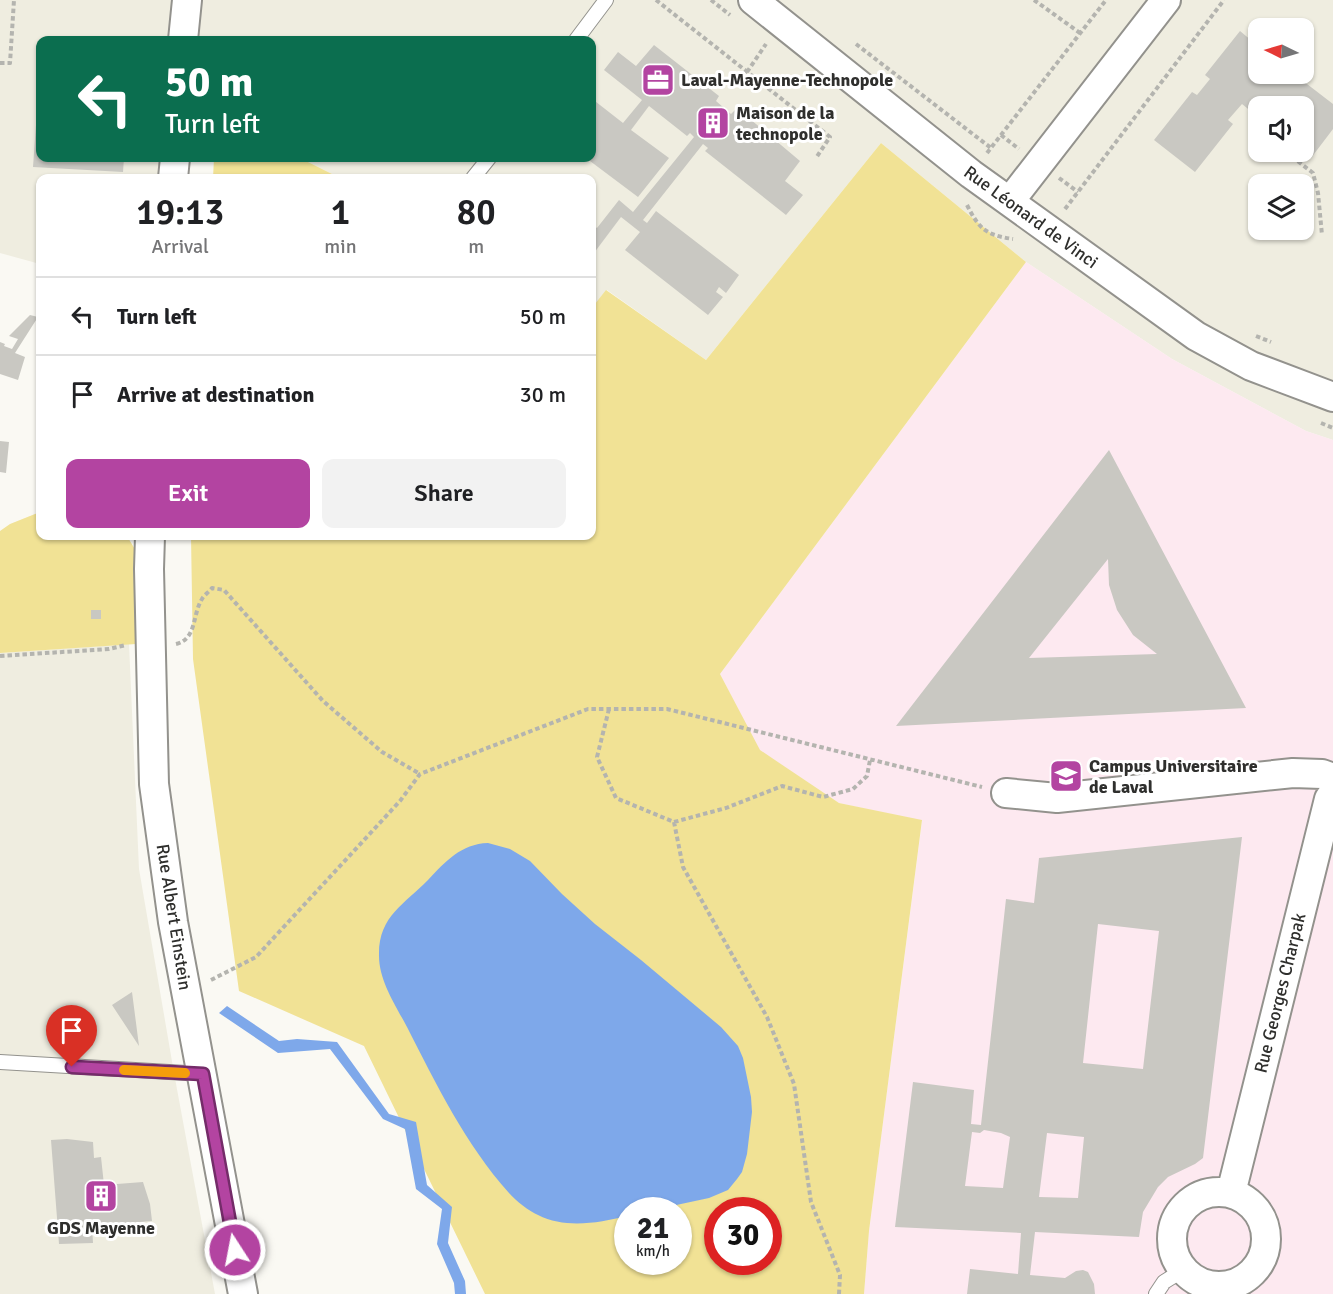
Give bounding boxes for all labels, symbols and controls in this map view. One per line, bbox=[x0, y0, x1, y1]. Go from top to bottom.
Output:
north arrow bbox=[1248, 18, 1314, 84]
map controls bbox=[1248, 18, 1314, 240]
text: 50 m bbox=[165, 57, 254, 108]
icon: left bbox=[66, 60, 144, 138]
office icon: Laval-Mayenne-Technopole bbox=[640, 62, 676, 98]
place label: Laval-Mayenne-Technopole bbox=[681, 69, 893, 91]
button: sound bbox=[1248, 96, 1314, 162]
place label: Maison de la technopole bbox=[735, 102, 834, 145]
building icon: Maison de la technopole bbox=[695, 105, 731, 141]
text: Turn left bbox=[165, 108, 260, 141]
street label: Rue Léonard de Vinci bbox=[960, 161, 1102, 273]
button: layers bbox=[1248, 174, 1314, 240]
text: 19:13 bbox=[136, 190, 224, 235]
text: 1 bbox=[331, 190, 350, 235]
text: 80 bbox=[457, 190, 496, 235]
text: Arrival bbox=[151, 234, 209, 259]
text: min bbox=[324, 234, 357, 259]
text: m bbox=[468, 234, 484, 259]
icon: left bbox=[66, 300, 99, 333]
text: Turn left bbox=[117, 303, 197, 330]
text: 50 m bbox=[520, 303, 566, 330]
icon: arrive bbox=[66, 378, 99, 411]
text: Arrive at destination bbox=[117, 381, 314, 408]
text: 30 m bbox=[520, 381, 566, 408]
button: Exit bbox=[66, 459, 310, 528]
button: Share bbox=[322, 459, 566, 528]
place label: Campus Universitaire de Laval bbox=[1089, 755, 1258, 798]
school or university icon: Campus Universitaire de Laval bbox=[1048, 758, 1084, 794]
street label: Rue Albert Einstein bbox=[152, 842, 196, 992]
street label: Rue Georges Charpak bbox=[1249, 911, 1311, 1075]
pin bbox=[46, 1005, 97, 1067]
icon: arrive bbox=[55, 1014, 88, 1047]
building icon: GDS Mayenne bbox=[83, 1178, 119, 1214]
speed limit sign: 30 bbox=[704, 1197, 782, 1275]
text: 21 bbox=[637, 1210, 669, 1247]
place label: GDS Mayenne bbox=[47, 1217, 155, 1239]
position arrow bbox=[203, 1218, 267, 1282]
text: km/h bbox=[636, 1242, 670, 1260]

